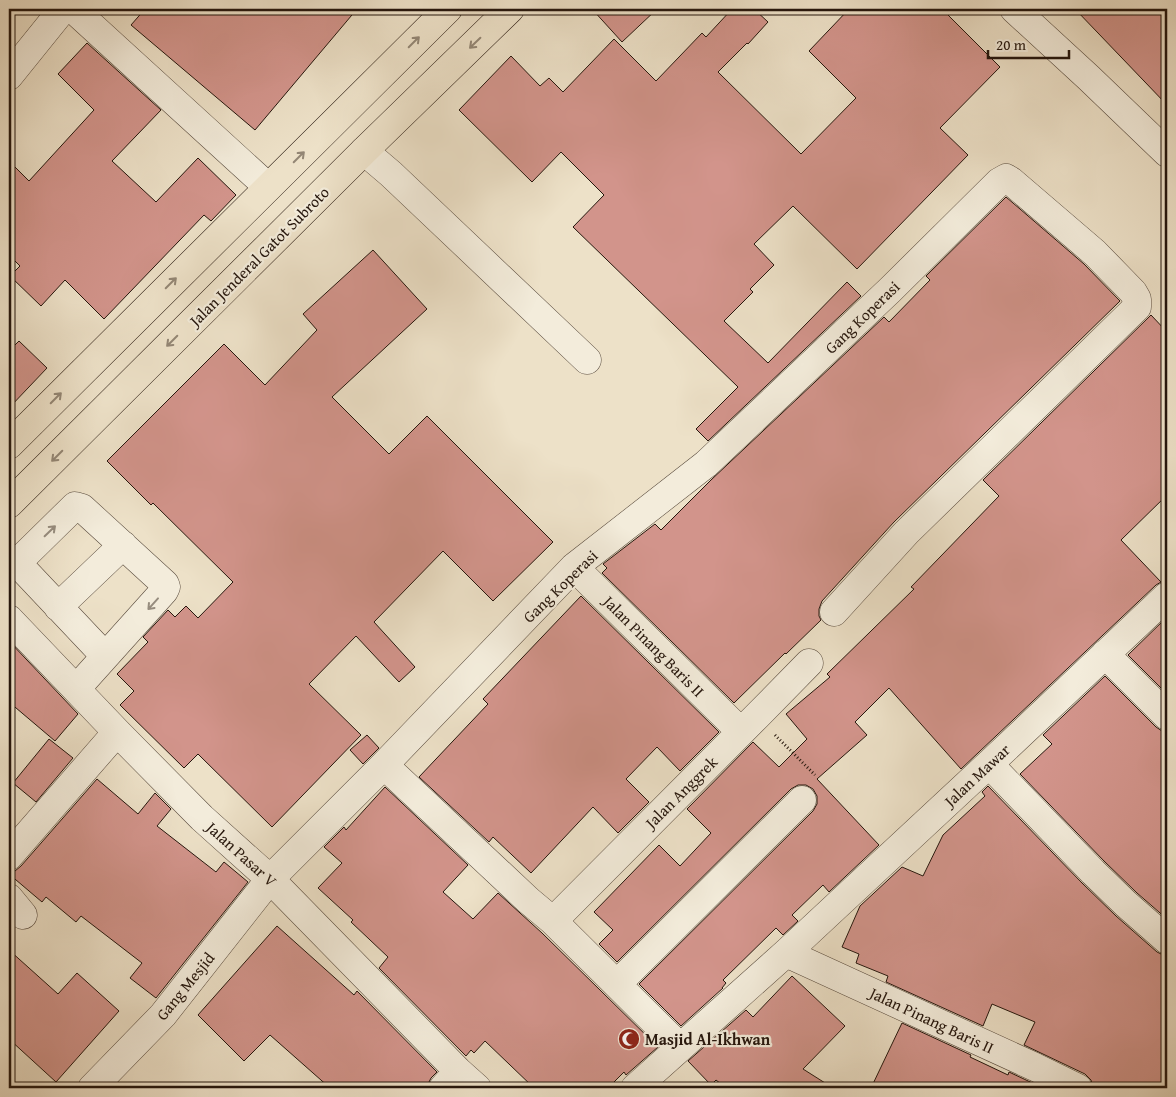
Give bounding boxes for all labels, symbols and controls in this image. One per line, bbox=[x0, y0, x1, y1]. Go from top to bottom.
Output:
scale bar bbox=[988, 28, 1070, 60]
text: 20 m bbox=[996, 34, 1027, 55]
one-way arrow bbox=[408, 36, 420, 48]
one-way arrow bbox=[469, 37, 481, 49]
one-way arrow bbox=[293, 151, 305, 163]
street label: Jalan Jenderal Gatot Subroto bbox=[182, 180, 335, 333]
street label: Gang Koperasi bbox=[819, 275, 905, 359]
one-way arrow bbox=[165, 277, 177, 290]
one-way arrow bbox=[166, 335, 179, 347]
one-way arrow bbox=[50, 392, 62, 404]
one-way arrow bbox=[51, 450, 63, 462]
one-way arrow bbox=[44, 525, 56, 537]
street label: Gang Koperasi bbox=[517, 544, 603, 628]
street label: Jalan Pinang Baris II bbox=[596, 588, 710, 702]
one-way arrow bbox=[147, 597, 158, 610]
street label: Jalan Mawar bbox=[937, 738, 1016, 813]
street label: Jalan Anggrek bbox=[638, 750, 723, 835]
street label: Jalan Pasar V bbox=[200, 814, 283, 893]
street label: Gang Mesjid bbox=[150, 946, 220, 1025]
street label: Jalan Pinang Baris II bbox=[864, 980, 998, 1059]
mosque icon: Masjid Al-Ikhwan bbox=[617, 1027, 641, 1051]
place label: Masjid Al-Ikhwan bbox=[645, 1027, 771, 1051]

